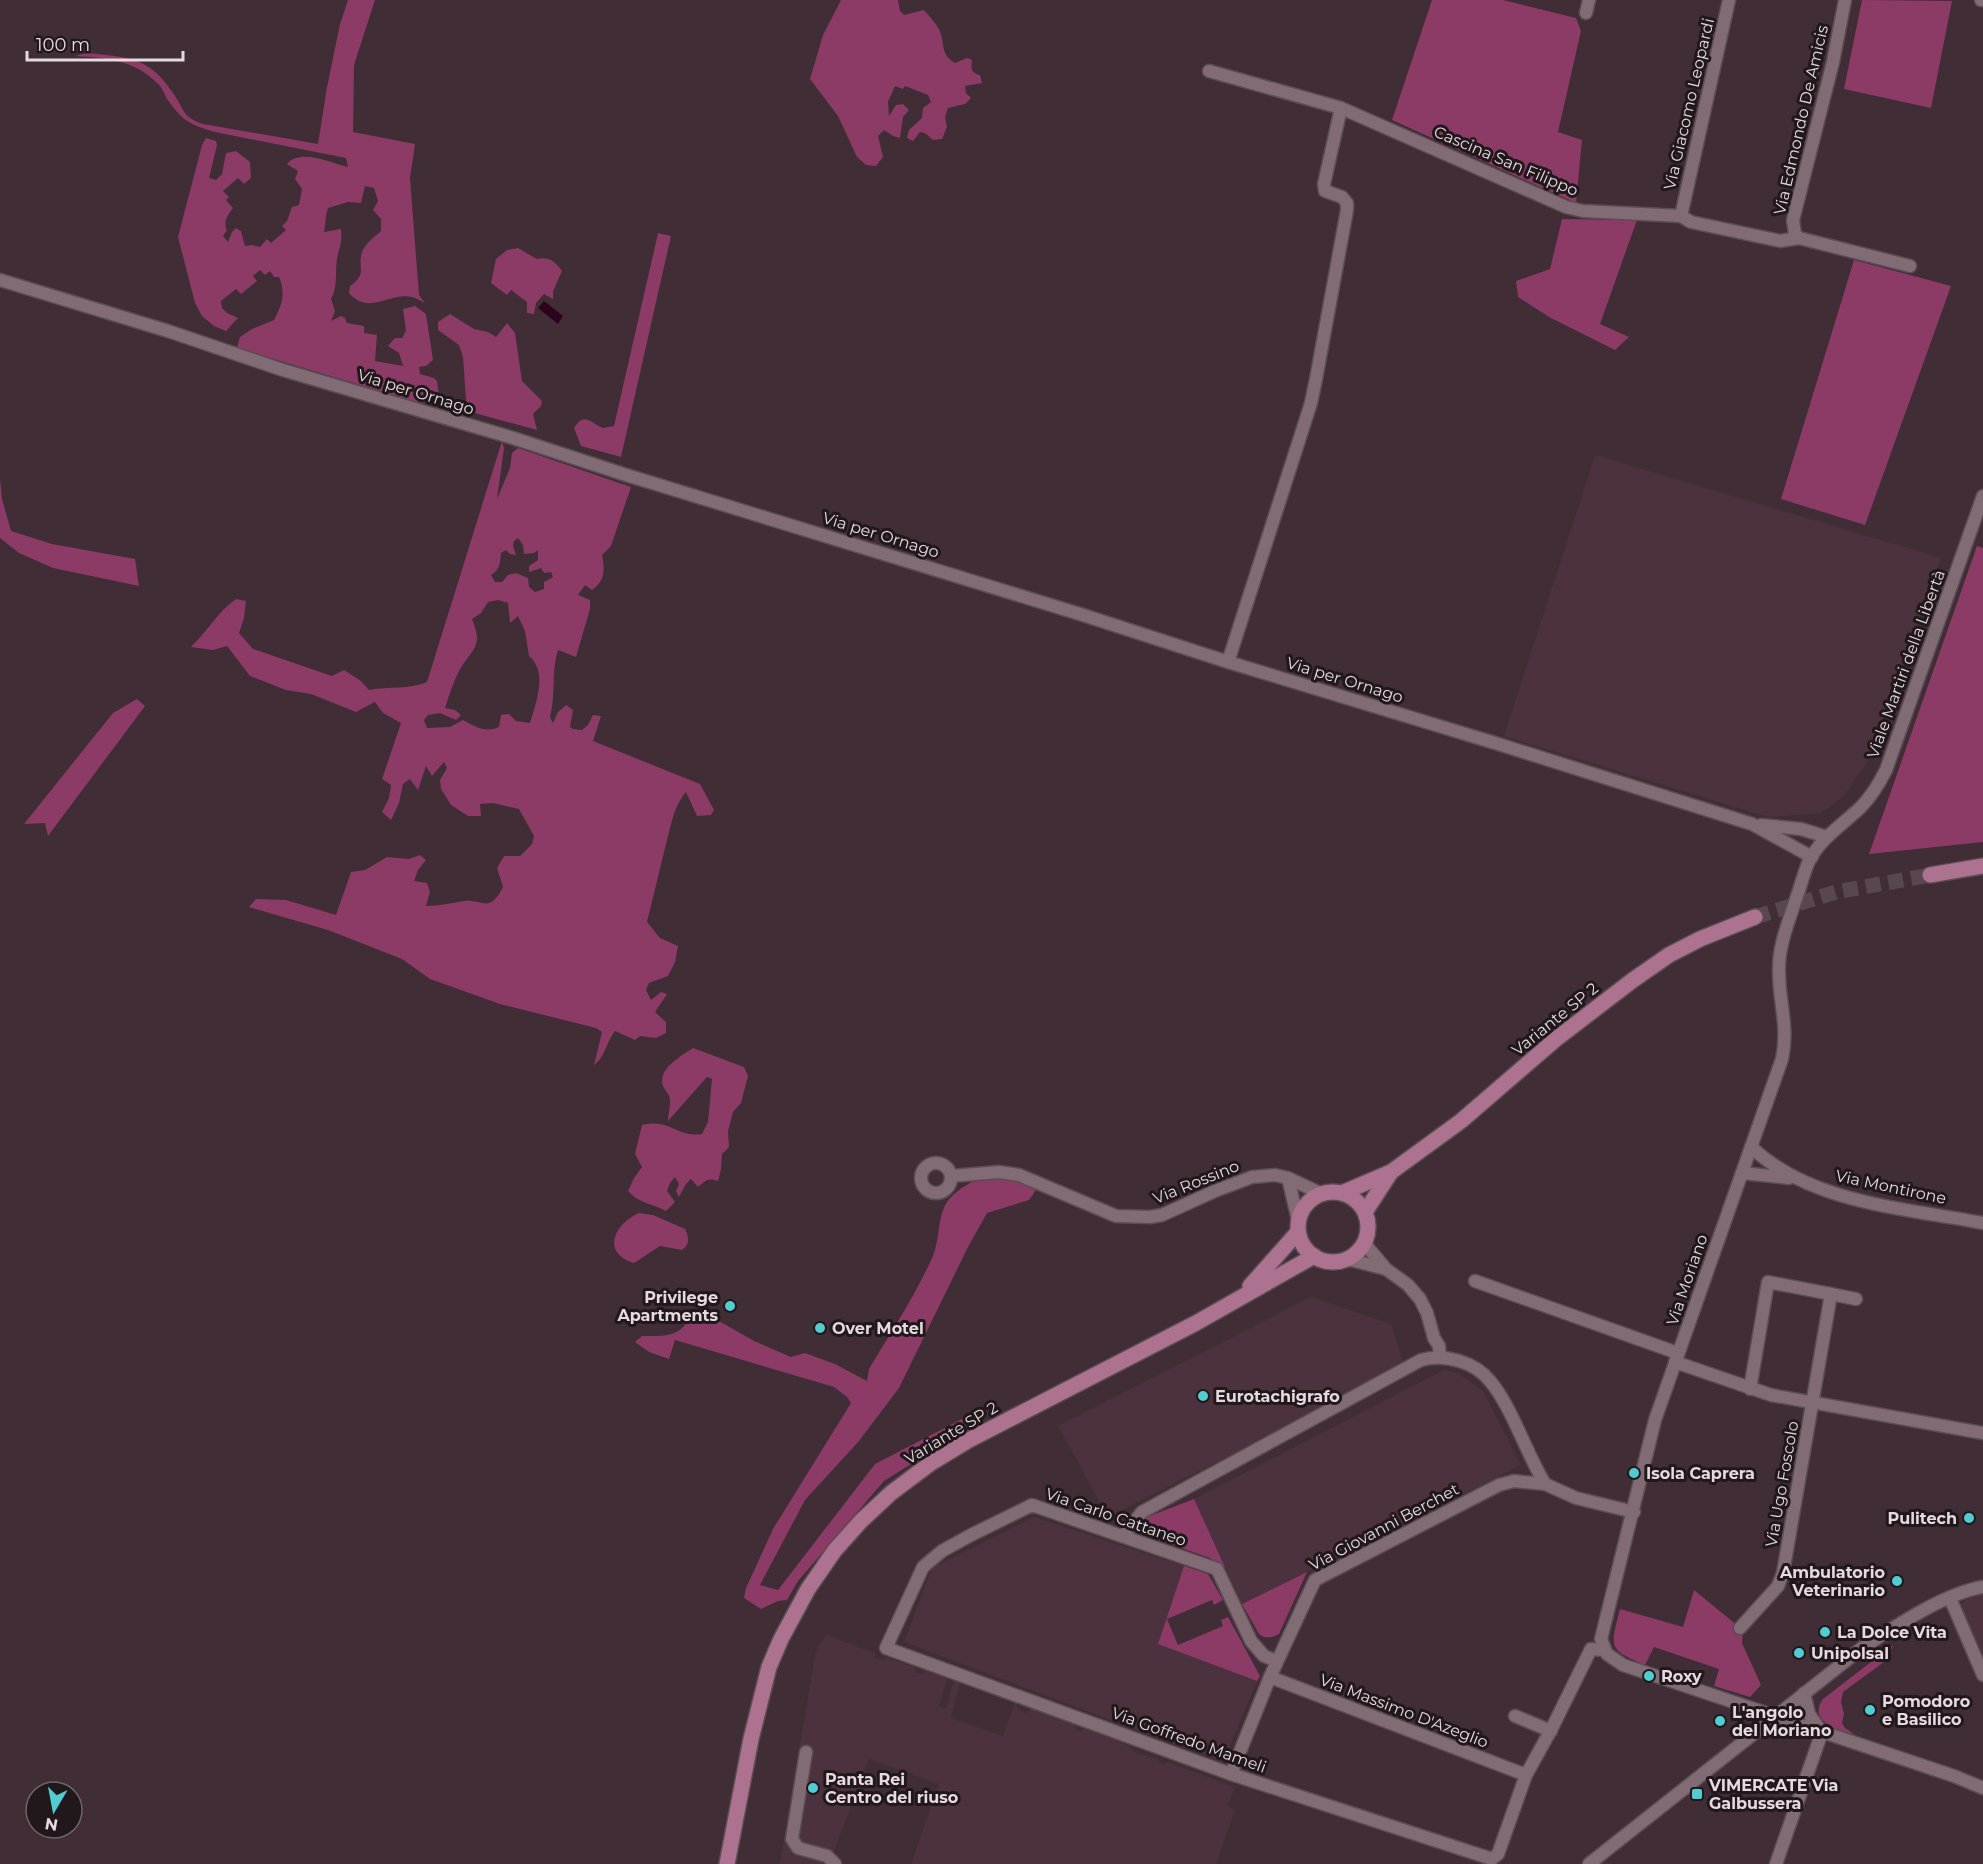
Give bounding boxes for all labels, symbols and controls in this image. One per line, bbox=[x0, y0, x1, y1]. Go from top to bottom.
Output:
street label: Via Giacomo Leopardi bbox=[1660, 16, 1718, 192]
street label: Via Edmondo De Amicis bbox=[1770, 23, 1832, 217]
scale bar bbox=[27, 24, 183, 62]
text: 100 m bbox=[36, 34, 90, 56]
street label: Cascina San Filippo bbox=[1431, 122, 1581, 200]
street label: Via per Ornago bbox=[355, 365, 477, 419]
street label: Via per Ornago bbox=[820, 508, 942, 562]
street label: Viale Martiri della Libertà bbox=[1863, 567, 1949, 761]
street label: Via per Ornago bbox=[1284, 653, 1406, 707]
street label: Variante SP 2 bbox=[1508, 978, 1602, 1060]
street label: Via Rossino bbox=[1150, 1156, 1242, 1208]
street label: Via Montirone bbox=[1834, 1166, 1948, 1208]
street label: Via Moriano bbox=[1663, 1232, 1711, 1328]
place label: Privilege Apartments bbox=[616, 1288, 718, 1325]
marker: Privilege Apartments bbox=[723, 1299, 737, 1313]
place label: Over Motel bbox=[832, 1319, 924, 1338]
marker: Over Motel bbox=[813, 1321, 827, 1335]
place label: Eurotachigrafo bbox=[1215, 1387, 1340, 1406]
marker: Eurotachigrafo bbox=[1196, 1389, 1210, 1403]
street label: Variante SP 2 bbox=[901, 1398, 1001, 1468]
street label: Via Ugo Foscolo bbox=[1762, 1420, 1802, 1548]
place label: Isola Caprera bbox=[1646, 1464, 1755, 1483]
marker: Isola Caprera bbox=[1627, 1466, 1641, 1480]
street label: Via Giovanni Berchet bbox=[1306, 1479, 1463, 1575]
street label: Via Carlo Cattaneo bbox=[1043, 1484, 1189, 1550]
place label: Pulitech bbox=[1887, 1509, 1957, 1528]
marker: Pulitech bbox=[1962, 1511, 1976, 1525]
place label: Ambulatorio Veterinario bbox=[1779, 1563, 1885, 1600]
marker: Ambulatorio Veterinario bbox=[1890, 1574, 1904, 1588]
place label: La Dolce Vita bbox=[1837, 1623, 1947, 1642]
marker: La Dolce Vita bbox=[1818, 1625, 1832, 1639]
place label: Unipolsal bbox=[1811, 1644, 1889, 1663]
marker: Unipolsal bbox=[1792, 1646, 1806, 1660]
place label: Roxy bbox=[1661, 1667, 1702, 1686]
marker: Roxy bbox=[1642, 1669, 1656, 1683]
street label: Via Massimo D'Azeglio bbox=[1317, 1670, 1491, 1752]
place label: Pomodoro e Basilico bbox=[1882, 1692, 1970, 1729]
street label: Via Goffredo Mameli bbox=[1109, 1703, 1269, 1777]
place label: L'angolo del Moriano bbox=[1732, 1703, 1831, 1740]
marker: Pomodoro e Basilico bbox=[1863, 1703, 1877, 1717]
marker: L'angolo del Moriano bbox=[1713, 1714, 1727, 1728]
place label: Panta Rei Centro del riuso bbox=[825, 1770, 958, 1807]
place label: VIMERCATE Via Galbussera bbox=[1708, 1776, 1838, 1813]
north arrow bbox=[24, 1780, 84, 1840]
marker: Panta Rei Centro del riuso bbox=[806, 1781, 820, 1795]
marker: VIMERCATE Via Galbussera bbox=[1690, 1787, 1704, 1801]
text: N bbox=[43, 1814, 60, 1835]

